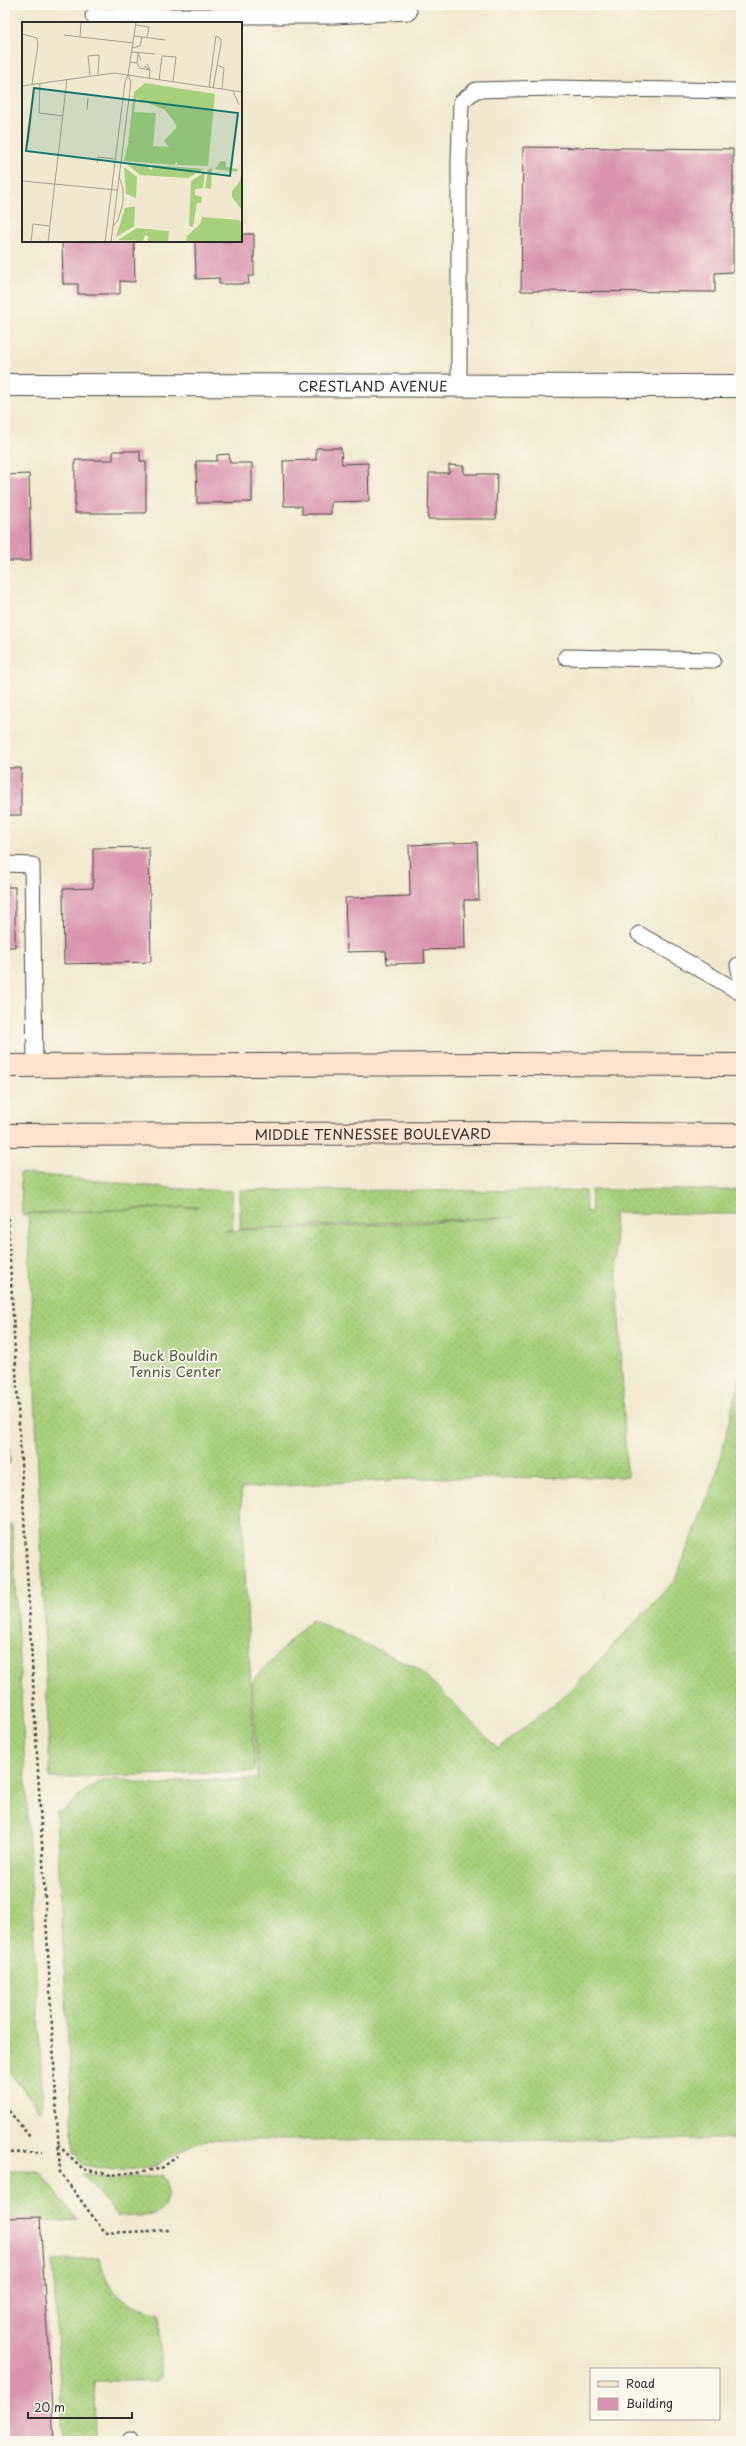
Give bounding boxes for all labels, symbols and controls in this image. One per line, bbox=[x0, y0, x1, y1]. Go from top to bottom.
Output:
inset map bbox=[22, 22, 242, 242]
street label: CRESTLAND AVENUE bbox=[298, 375, 448, 396]
street label: MIDDLE TENNESSEE BOULEVARD bbox=[255, 1123, 491, 1144]
park label: Buck Bouldin Tennis Center bbox=[129, 1345, 221, 1382]
legend bbox=[590, 2368, 720, 2420]
text: Road bbox=[626, 2374, 655, 2392]
scale bar bbox=[28, 2394, 132, 2420]
text: Building bbox=[626, 2394, 673, 2412]
text: 20 m bbox=[34, 2398, 65, 2416]

